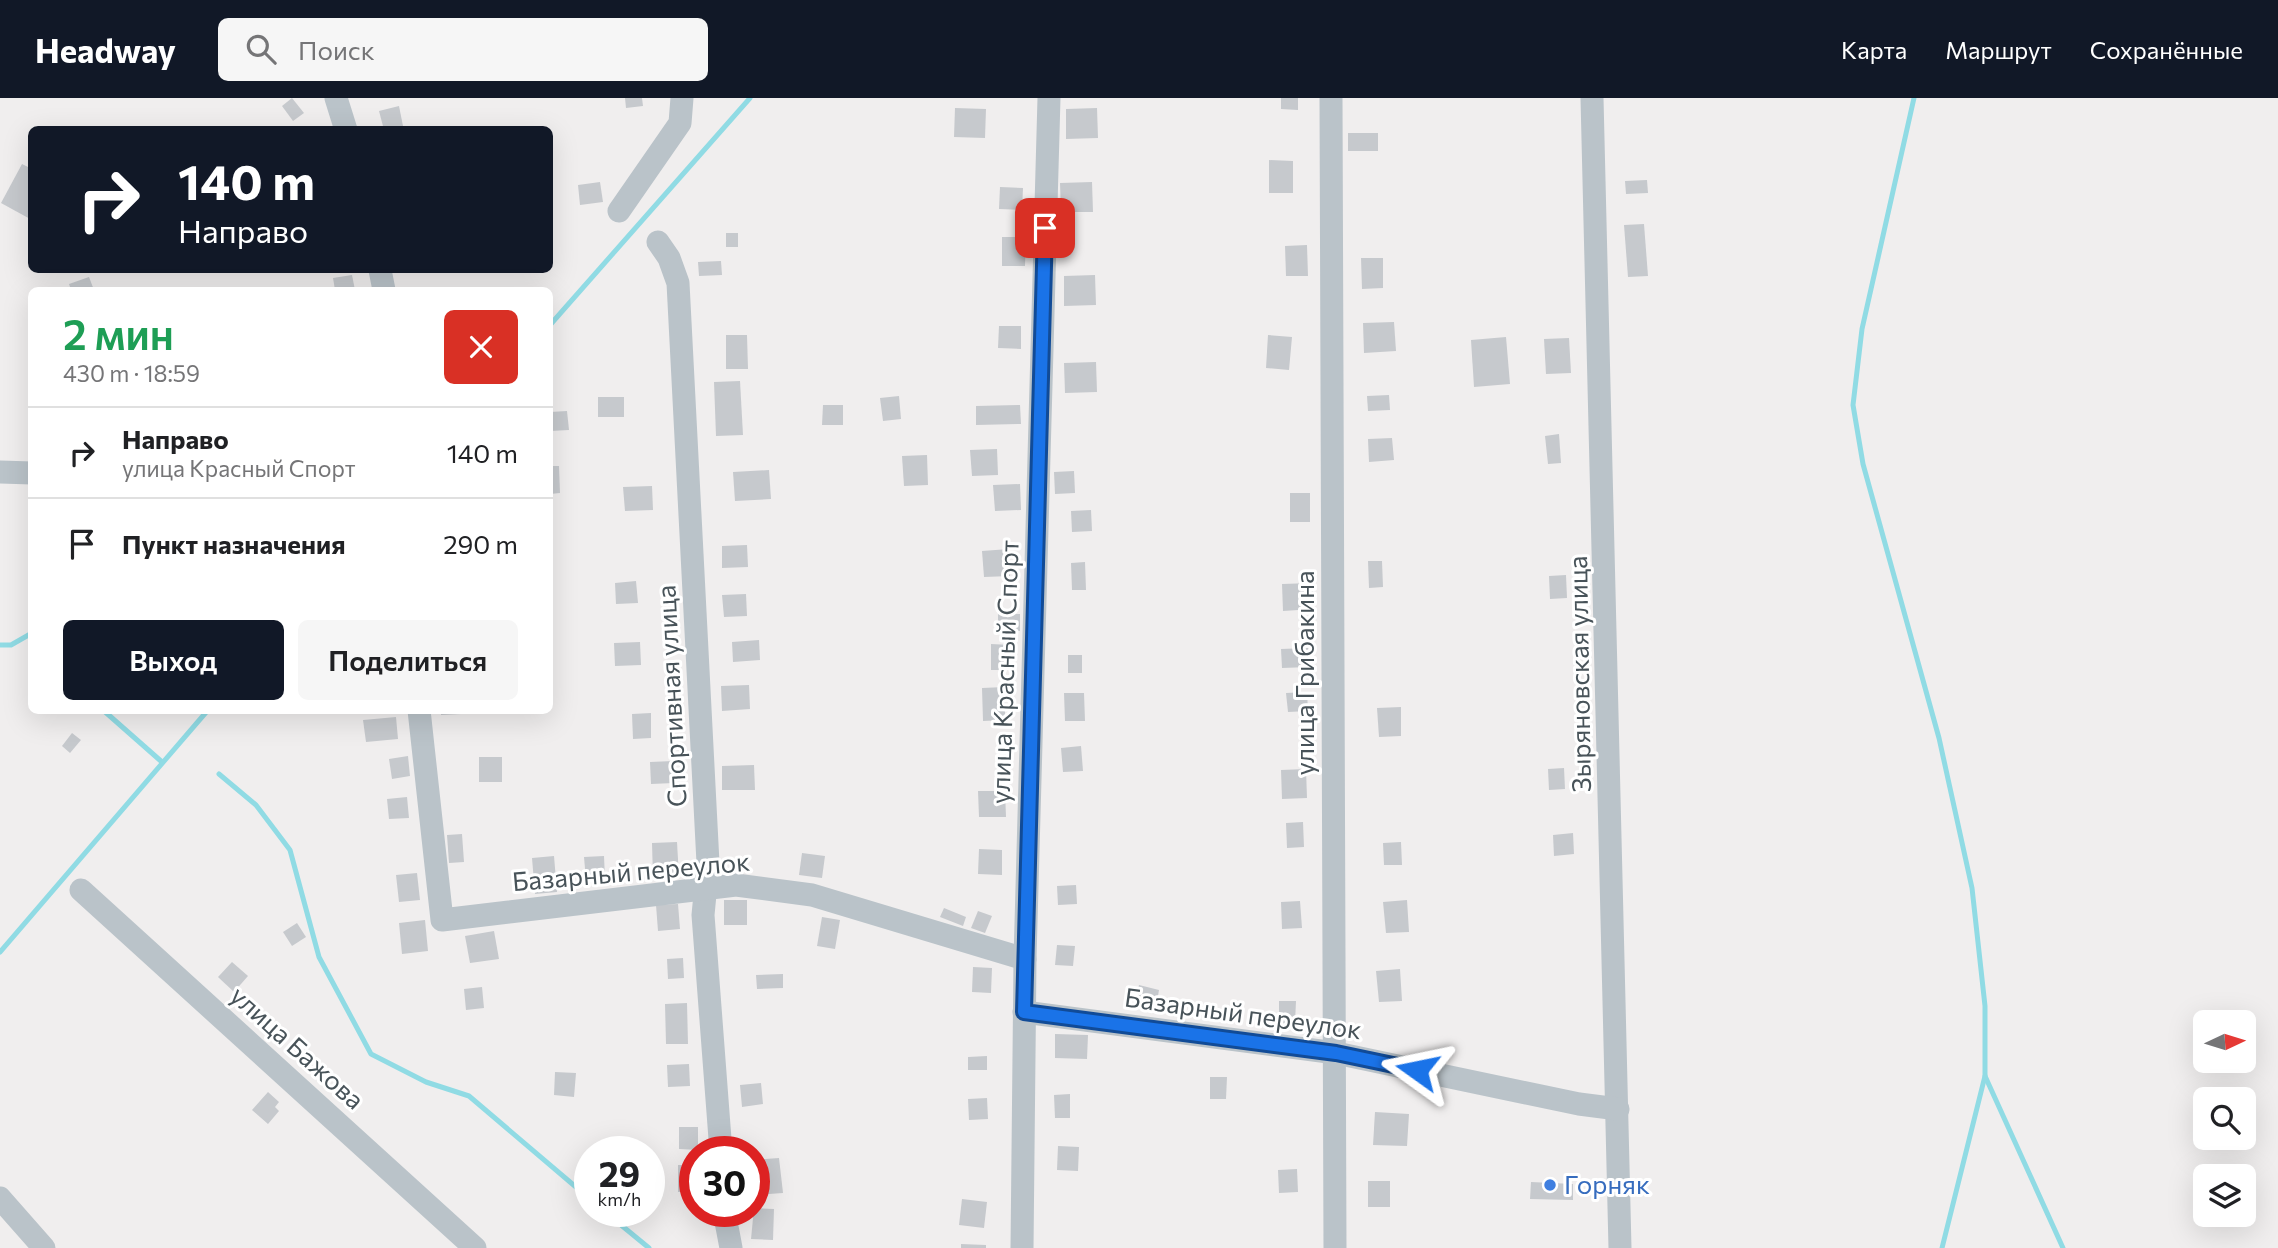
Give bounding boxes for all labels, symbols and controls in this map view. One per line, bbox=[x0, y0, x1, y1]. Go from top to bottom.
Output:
search box bbox=[218, 18, 708, 81]
text: Headway bbox=[35, 29, 176, 70]
icon: search bbox=[242, 30, 280, 68]
text: Поиск bbox=[298, 34, 375, 65]
text: Карта bbox=[1841, 35, 1907, 64]
text: Маршрут bbox=[1945, 35, 2052, 64]
text: Сохранённые bbox=[2090, 35, 2243, 64]
text: 140 m bbox=[178, 150, 315, 210]
icon: right bbox=[63, 154, 154, 245]
pin bbox=[1015, 198, 1075, 258]
icon: arrive bbox=[1026, 209, 1064, 247]
text: Направо bbox=[178, 210, 308, 250]
text: 2 мин bbox=[63, 307, 174, 359]
button: close bbox=[444, 310, 518, 384]
text: 430 m · 18:59 bbox=[63, 359, 200, 387]
text: Направо bbox=[122, 423, 229, 454]
icon: right bbox=[63, 434, 101, 472]
text: 140 m bbox=[447, 437, 518, 468]
text: улица Красный Спорт bbox=[122, 454, 356, 482]
icon: arrive bbox=[63, 525, 101, 563]
text: Пункт назначения bbox=[122, 528, 346, 559]
text: 290 m bbox=[443, 528, 518, 559]
street label: улица Красный Спорт bbox=[983, 539, 1024, 804]
street label: Зыряновская улица bbox=[1561, 555, 1596, 793]
street label: улица Грибакина bbox=[1288, 570, 1319, 776]
street label: Спортивная улица bbox=[649, 584, 692, 808]
button: Выход bbox=[63, 620, 284, 700]
button: Поделиться bbox=[298, 620, 518, 700]
street label: Базарный переулок bbox=[511, 845, 751, 896]
street label: улица Бажова bbox=[225, 979, 371, 1115]
street label: Базарный переулок bbox=[1123, 981, 1364, 1044]
north arrow bbox=[2193, 1010, 2256, 1073]
map controls bbox=[2193, 1010, 2256, 1227]
position arrow bbox=[1380, 1033, 1454, 1107]
button: search bbox=[2193, 1087, 2256, 1150]
speed limit sign: 30 bbox=[679, 1136, 770, 1227]
text: 29 bbox=[599, 1151, 640, 1194]
button: layers bbox=[2193, 1164, 2256, 1227]
place label: Горняк bbox=[1564, 1168, 1650, 1199]
marker: Горняк bbox=[1542, 1177, 1558, 1193]
text: km/h bbox=[598, 1188, 641, 1210]

